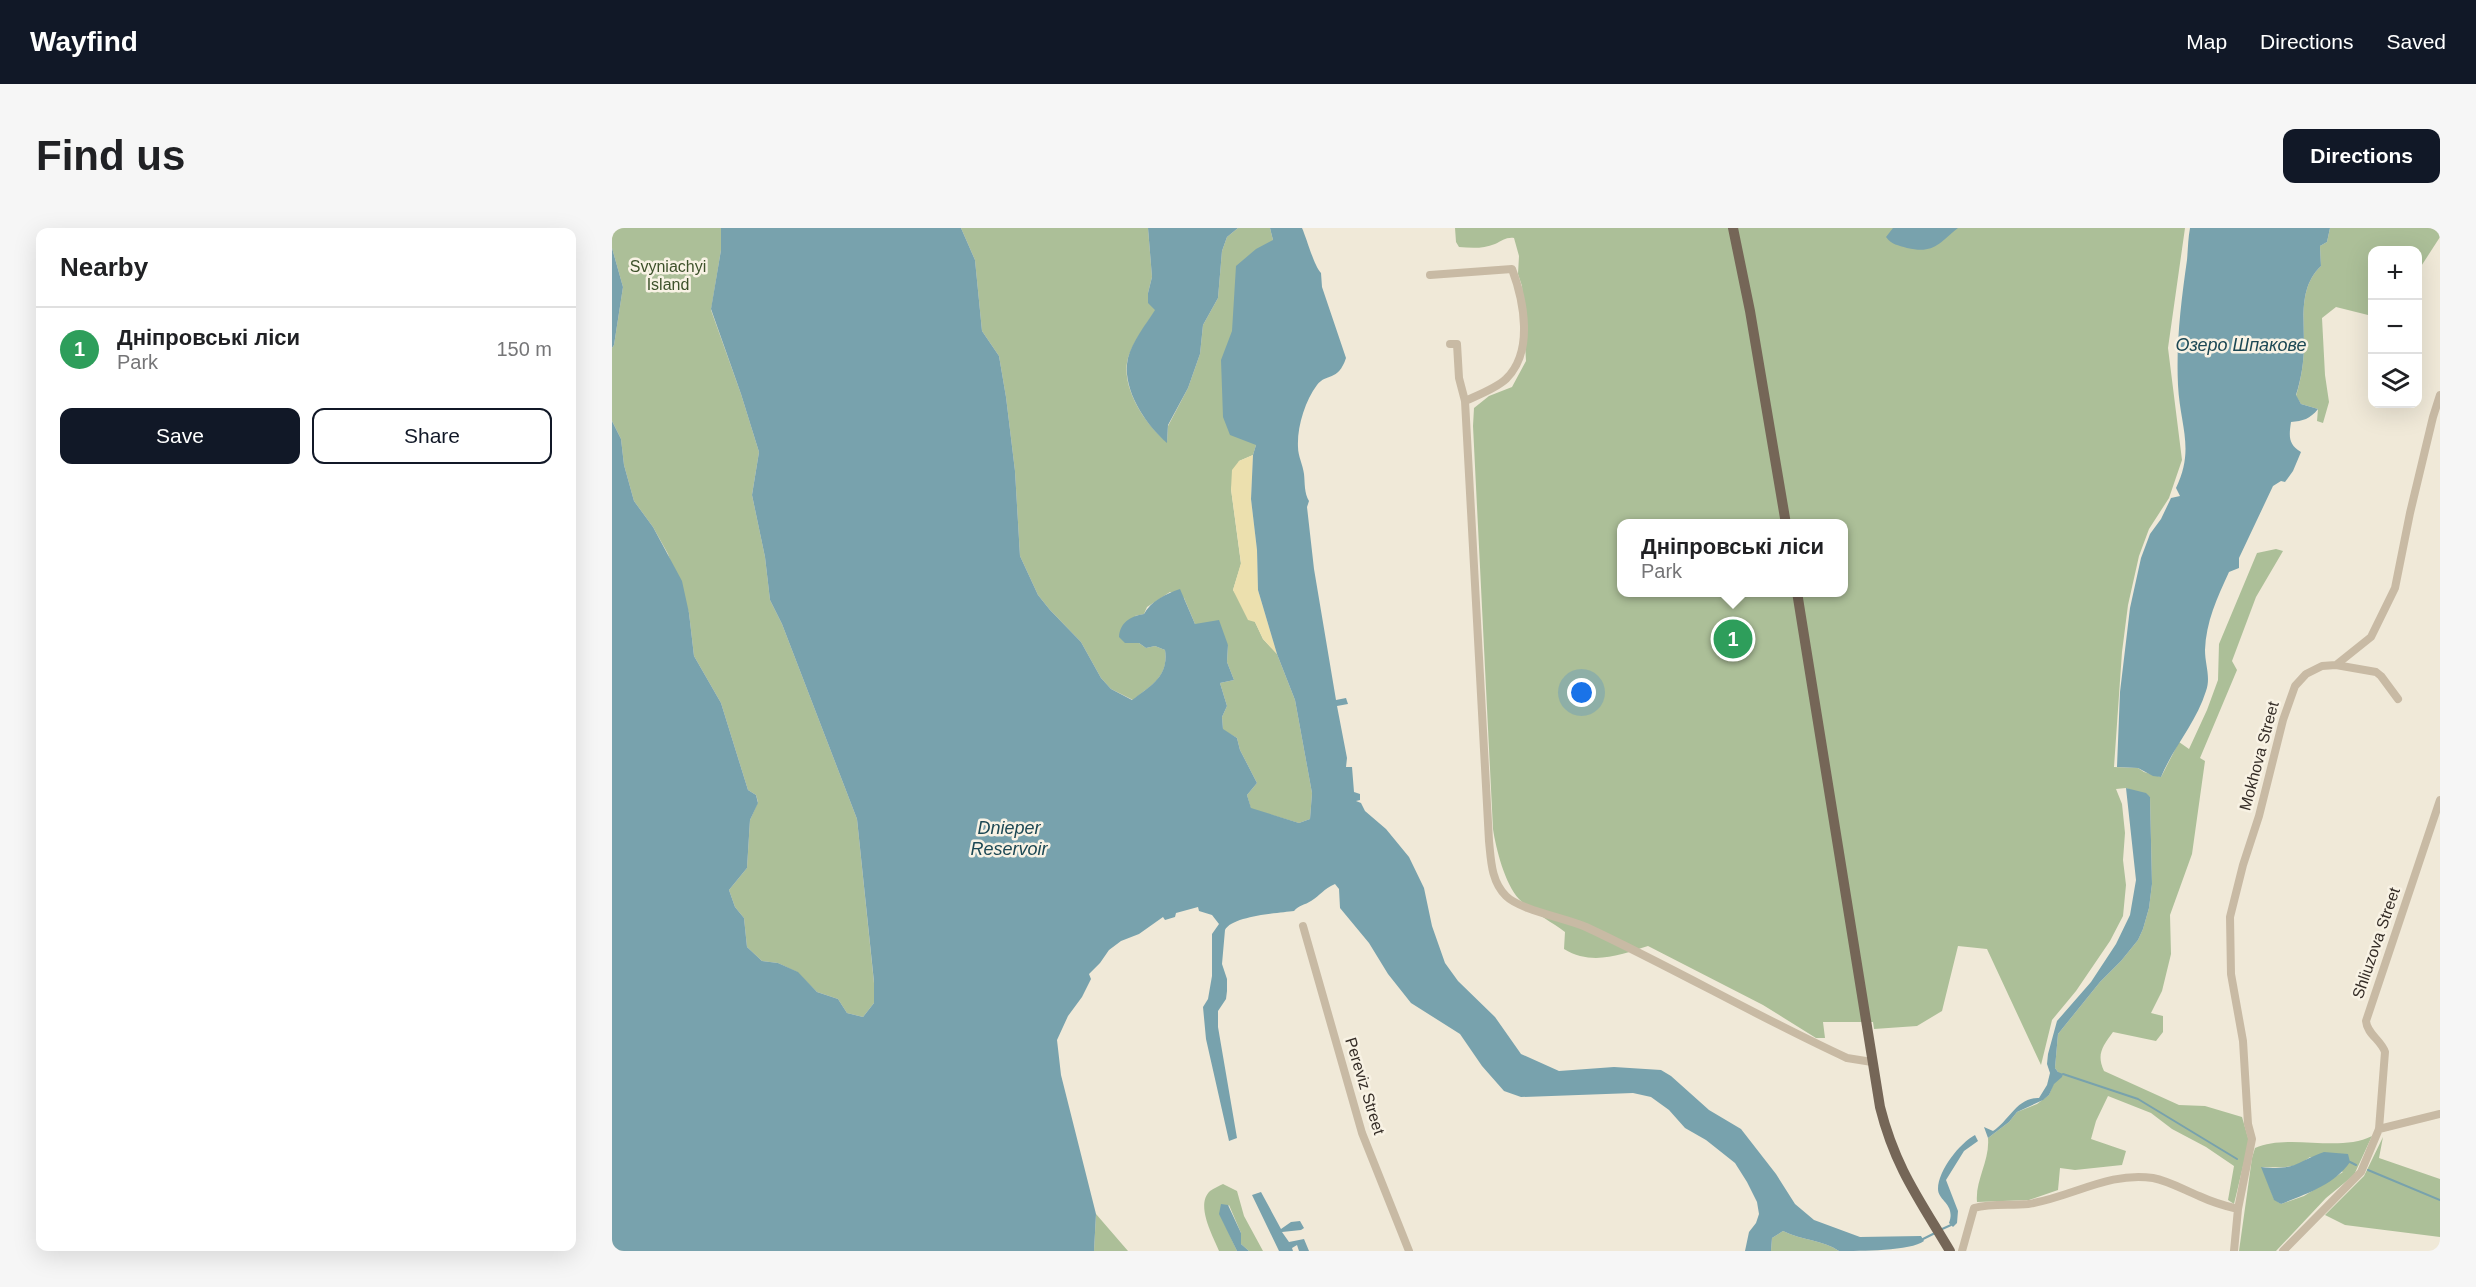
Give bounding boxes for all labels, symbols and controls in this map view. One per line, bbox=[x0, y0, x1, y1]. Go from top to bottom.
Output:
text: Wayfind bbox=[30, 26, 138, 57]
text: Map bbox=[2186, 30, 2227, 53]
text: Directions bbox=[2260, 30, 2353, 53]
text: Saved bbox=[2386, 30, 2446, 53]
button: Directions bbox=[2283, 129, 2440, 183]
text: Find us bbox=[36, 132, 185, 179]
map controls bbox=[2368, 246, 2422, 408]
button: + bbox=[2368, 246, 2422, 300]
text: Nearby bbox=[60, 252, 148, 282]
park label: Svyniachyi Island bbox=[630, 258, 706, 293]
button: − bbox=[2368, 300, 2422, 354]
text: Дніпровські ліси bbox=[117, 325, 300, 350]
water label: Озеро Шпакове bbox=[2175, 335, 2307, 355]
text: 1 bbox=[74, 338, 85, 360]
text: 150 m bbox=[496, 338, 552, 360]
text: Park bbox=[117, 351, 158, 373]
button: layers bbox=[2368, 354, 2422, 408]
button: Save bbox=[60, 408, 300, 464]
button: Share bbox=[312, 408, 552, 464]
popup bbox=[1617, 519, 1848, 597]
text: Дніпровські ліси bbox=[1641, 534, 1824, 559]
text: Park bbox=[1641, 560, 1682, 582]
pin: 1 bbox=[1714, 616, 1752, 662]
your location bbox=[1567, 678, 1596, 707]
street label: Mokhova Street bbox=[2236, 699, 2282, 812]
water label: Dnieper Reservoir bbox=[970, 818, 1049, 859]
street label: Shliuzova Street bbox=[2349, 885, 2403, 1001]
street label: Pereviz Street bbox=[1342, 1035, 1388, 1137]

